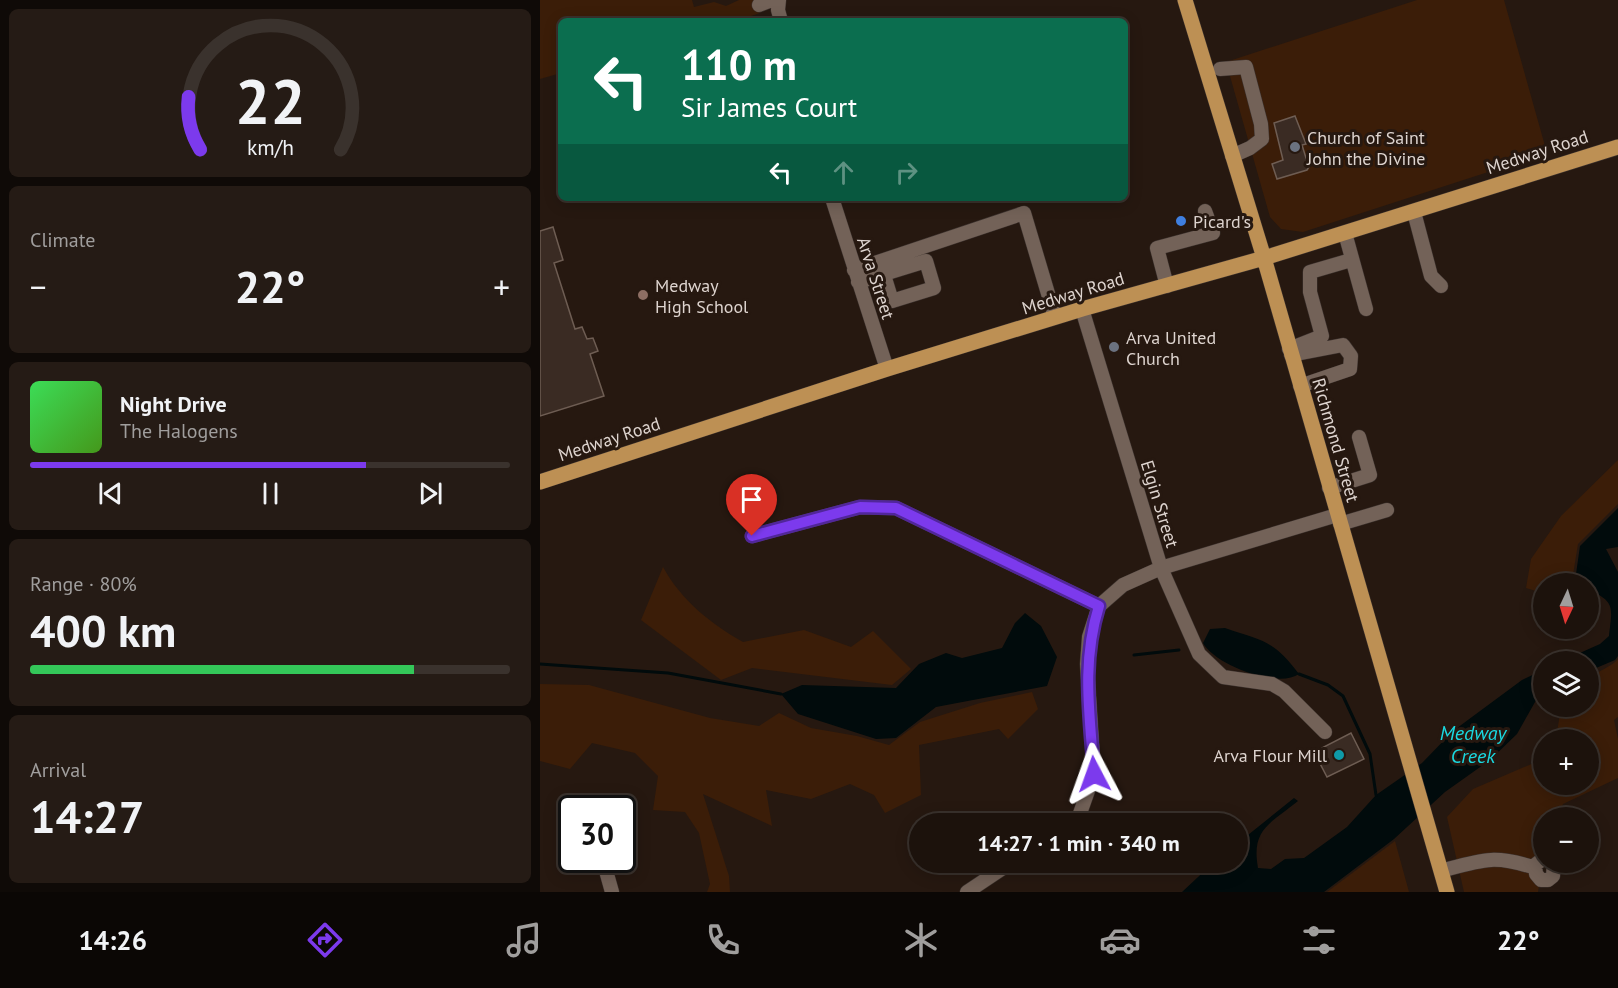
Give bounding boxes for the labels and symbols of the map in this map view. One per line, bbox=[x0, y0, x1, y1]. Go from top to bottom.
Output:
street label: Medway Road bbox=[1483, 125, 1591, 179]
place label: Church of Saint John the Divine bbox=[1306, 126, 1425, 170]
marker: Church of Saint John the Divine bbox=[1288, 140, 1302, 154]
place label: Picard's bbox=[1193, 210, 1251, 233]
marker: Picard's bbox=[1174, 214, 1188, 228]
street label: Arva Street bbox=[852, 234, 900, 322]
street label: Medway Road bbox=[1019, 267, 1127, 319]
place label: Medway High School bbox=[655, 274, 749, 318]
marker: Medway High School bbox=[636, 288, 650, 302]
place label: Arva United Church bbox=[1126, 326, 1216, 370]
marker: Arva United Church bbox=[1107, 340, 1121, 354]
street label: Richmond Street bbox=[1307, 375, 1365, 505]
street label: Medway Road bbox=[555, 412, 663, 466]
street label: Elgin Street bbox=[1136, 458, 1184, 550]
pin bbox=[726, 474, 777, 536]
north arrow bbox=[1533, 573, 1599, 639]
water label: Medway Creek bbox=[1440, 720, 1508, 769]
position arrow bbox=[1062, 742, 1126, 806]
place label: Arva Flour Mill bbox=[1214, 744, 1328, 767]
marker: Arva Flour Mill bbox=[1332, 748, 1346, 762]
speed limit sign: 30 bbox=[558, 795, 636, 873]

